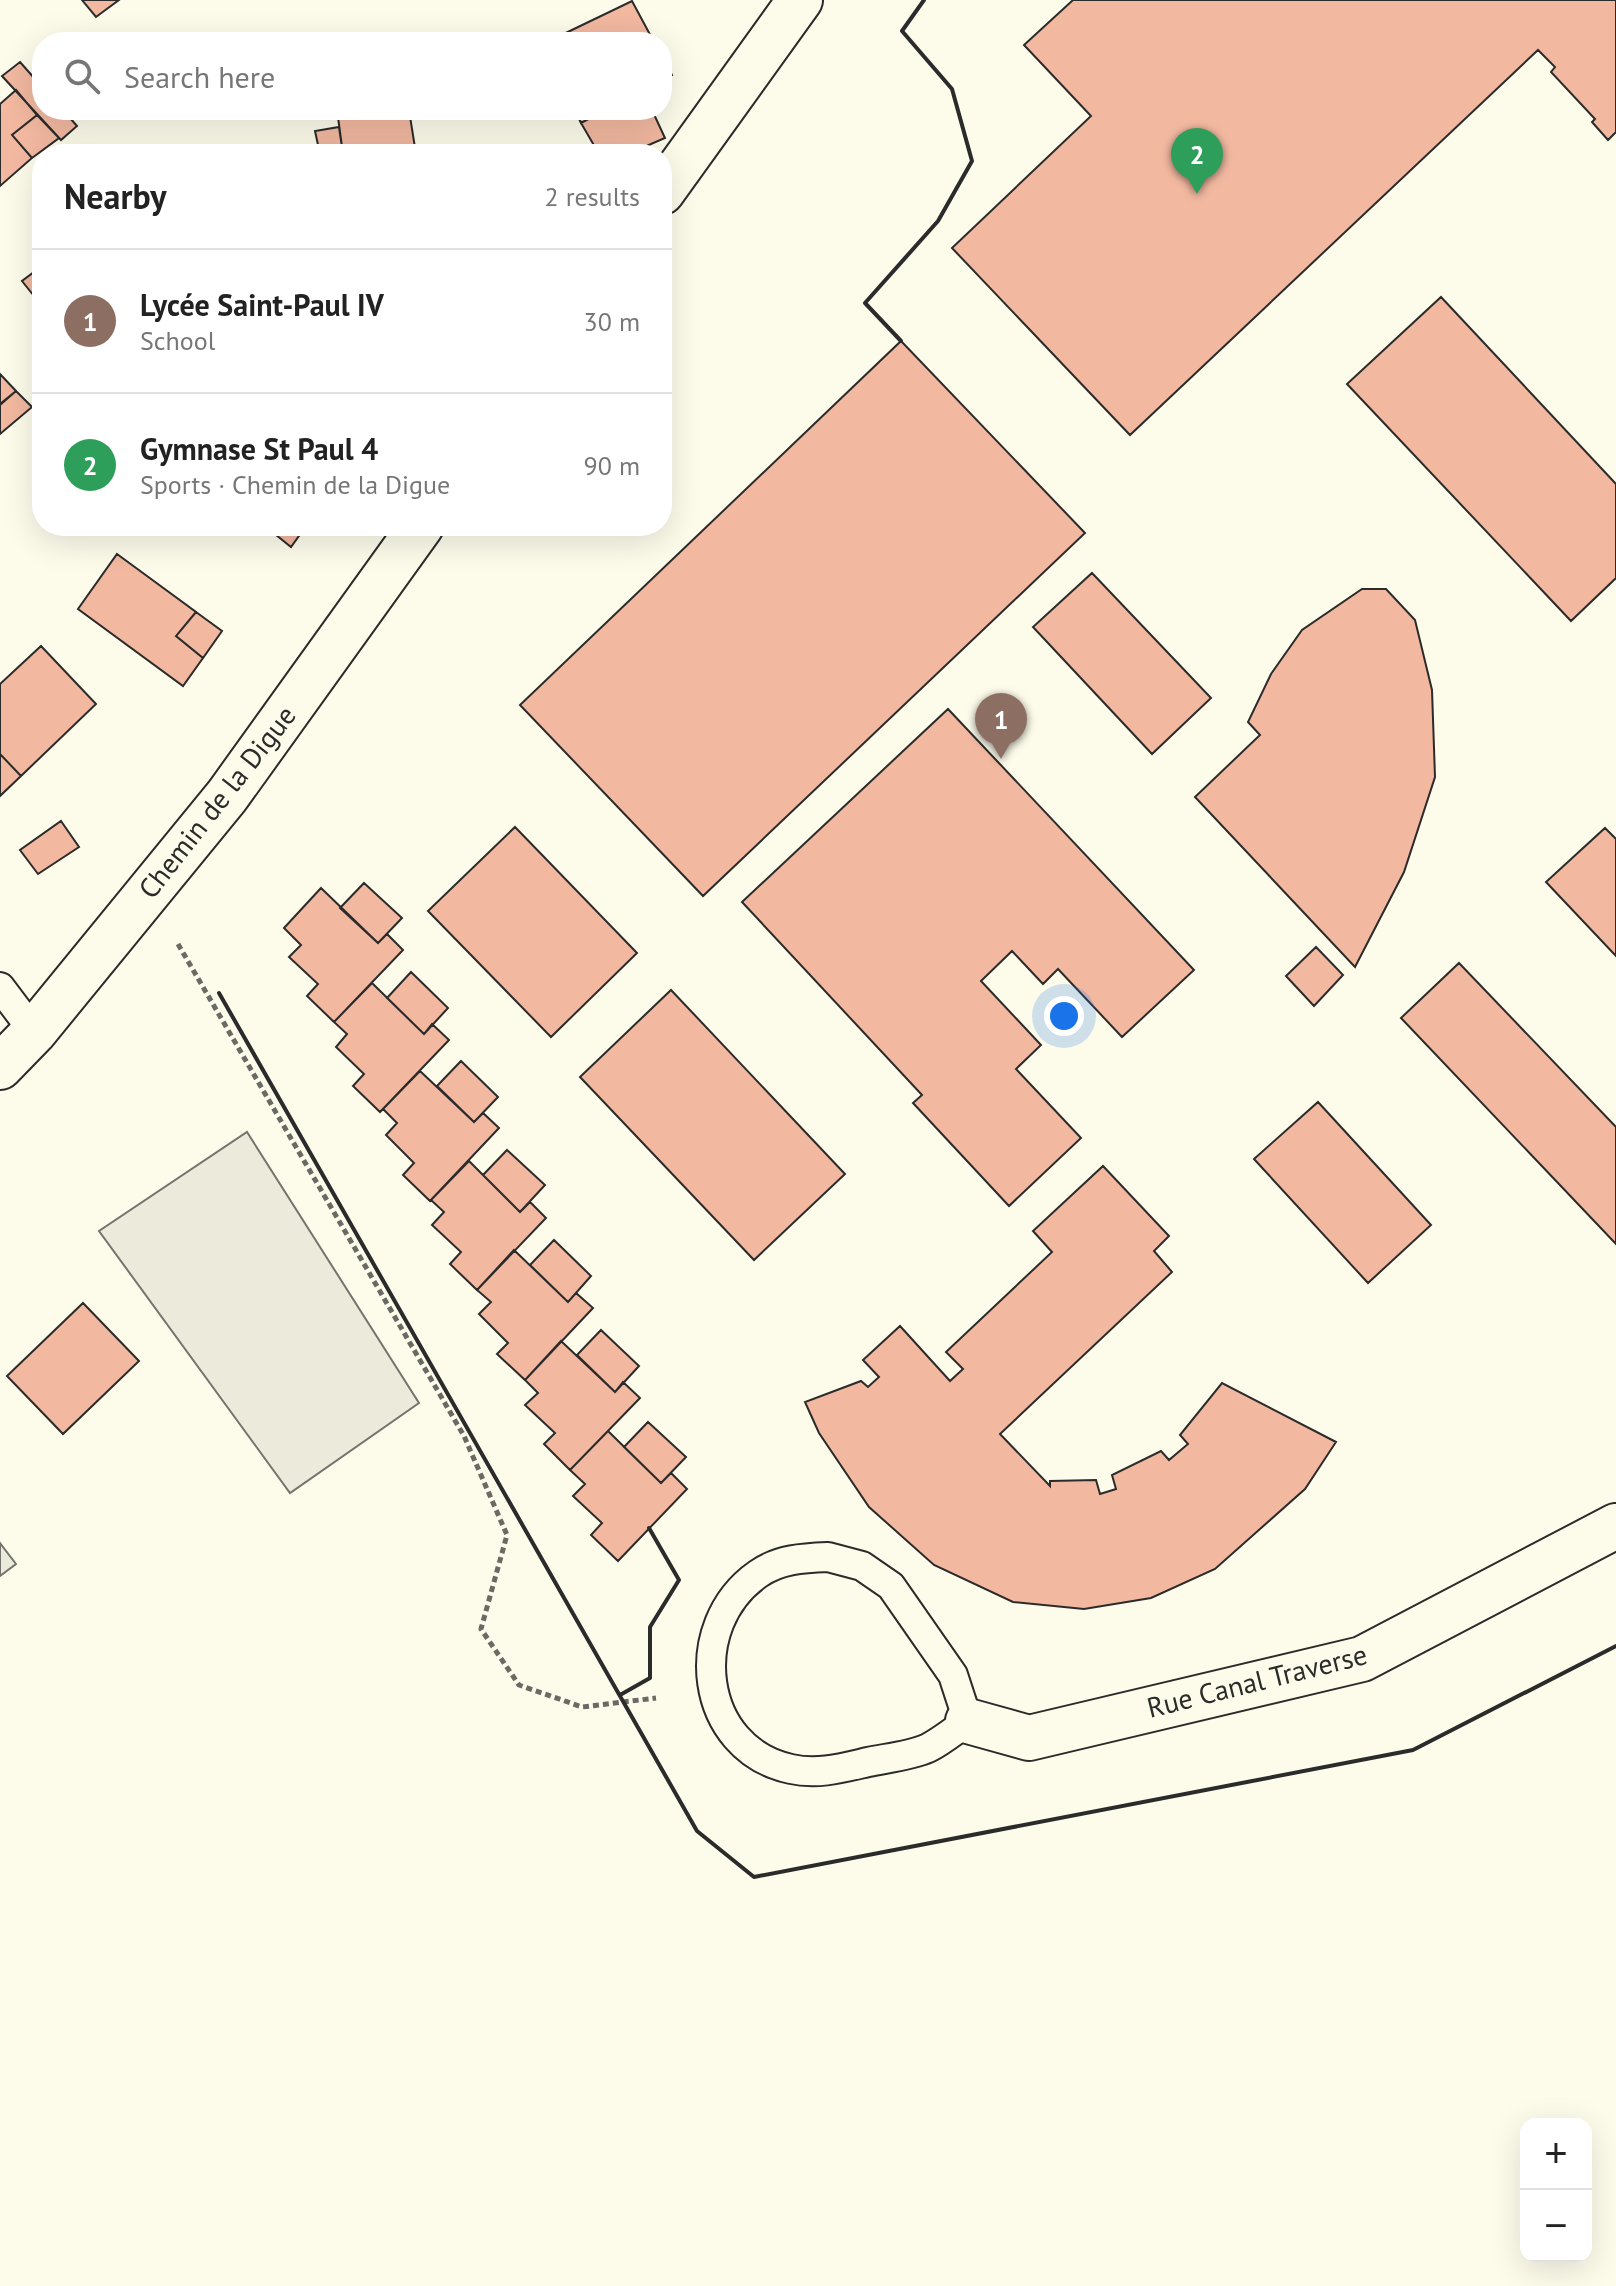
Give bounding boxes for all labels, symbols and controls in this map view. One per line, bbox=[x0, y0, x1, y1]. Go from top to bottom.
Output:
search box bbox=[32, 32, 672, 120]
icon: search bbox=[60, 54, 104, 98]
text: Search here bbox=[124, 57, 275, 96]
pin: 2 bbox=[1171, 128, 1223, 194]
text: Nearby bbox=[64, 174, 166, 218]
text: 2 results bbox=[545, 180, 640, 213]
text: Lycée Saint-Paul IV bbox=[140, 285, 384, 324]
text: 1 bbox=[83, 305, 97, 338]
text: 30 m bbox=[584, 305, 640, 338]
text: School bbox=[140, 324, 215, 357]
text: Gymnase St Paul 4 bbox=[140, 429, 378, 468]
text: 2 bbox=[83, 449, 97, 482]
text: 90 m bbox=[584, 449, 640, 482]
text: Sports · Chemin de la Digue bbox=[140, 468, 450, 501]
pin: 1 bbox=[975, 693, 1027, 759]
street label: Chemin de la Digue bbox=[130, 698, 304, 906]
your location bbox=[1044, 996, 1084, 1036]
street label: Rue Canal Traverse bbox=[1143, 1635, 1371, 1726]
map controls bbox=[1520, 2118, 1592, 2262]
button: + bbox=[1520, 2118, 1592, 2190]
button: − bbox=[1520, 2190, 1592, 2262]

